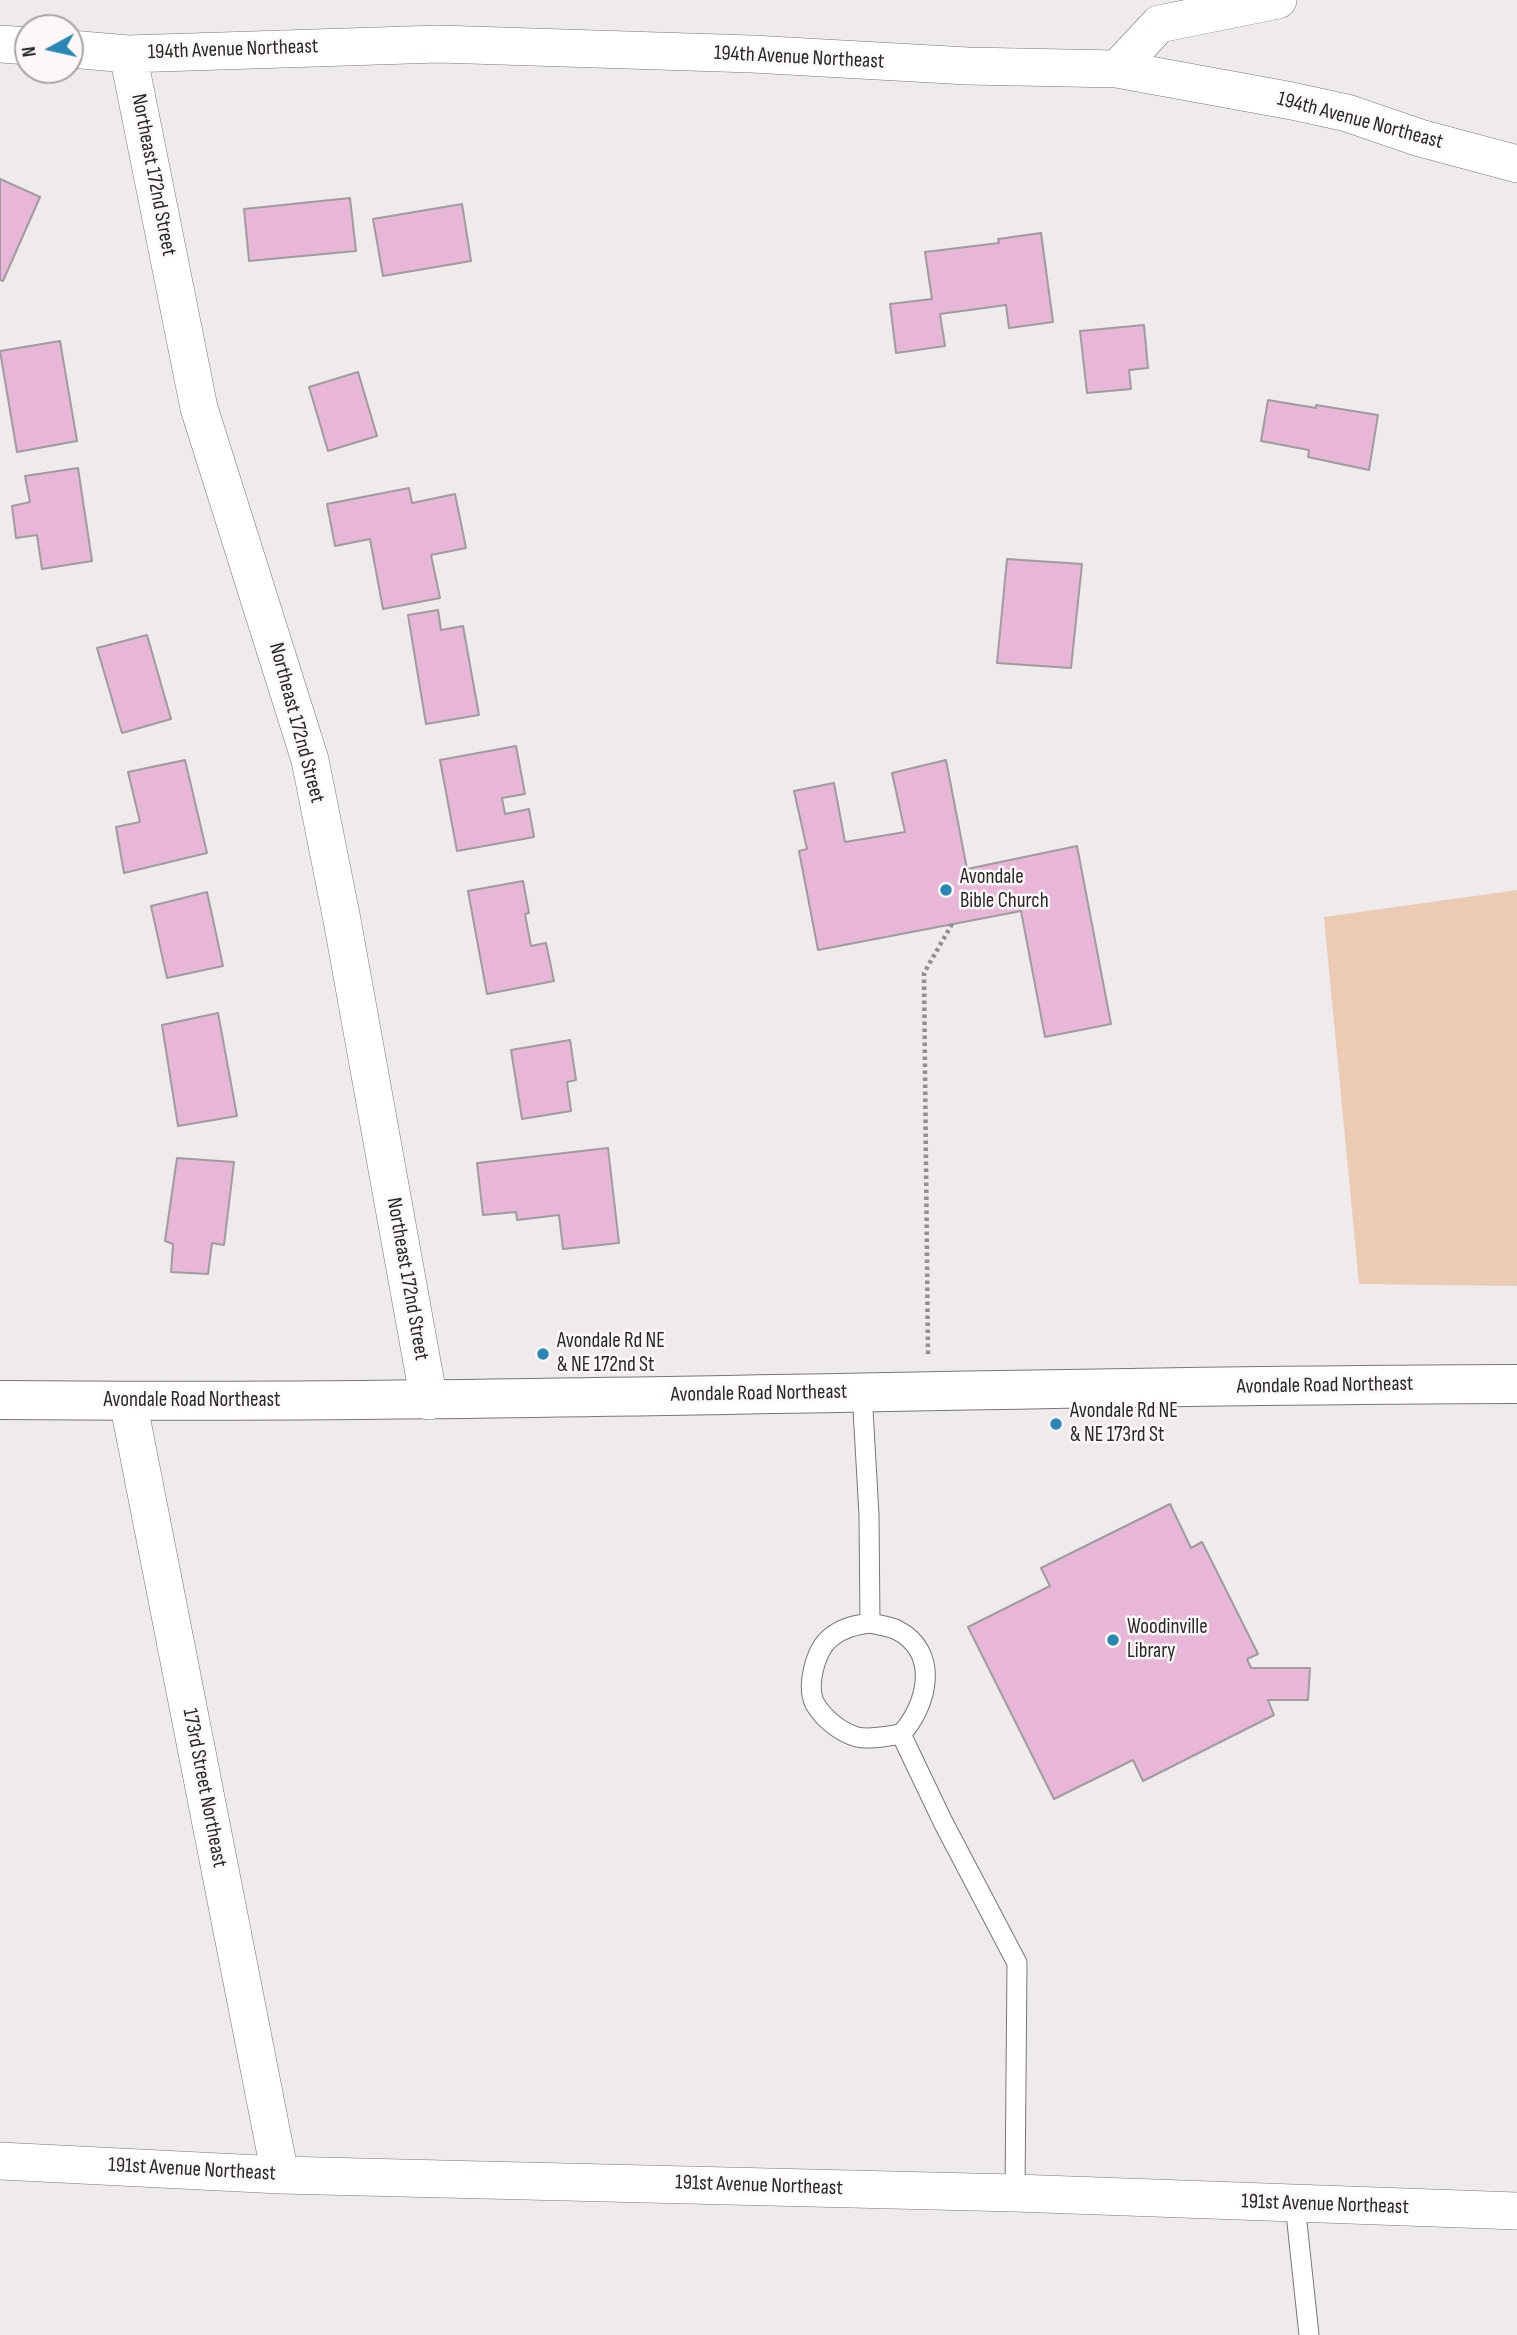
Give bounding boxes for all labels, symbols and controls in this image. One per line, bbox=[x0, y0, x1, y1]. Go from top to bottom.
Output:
north arrow bbox=[14, 14, 84, 84]
street label: 194th Avenue Northeast bbox=[147, 34, 319, 66]
street label: 194th Avenue Northeast bbox=[713, 41, 885, 75]
text: N bbox=[18, 45, 42, 58]
street label: 194th Avenue Northeast bbox=[1274, 87, 1446, 155]
street label: Northeast 172nd Street bbox=[125, 92, 181, 258]
street label: Northeast 172nd Street bbox=[263, 640, 329, 806]
place label: Avondale Bible Church bbox=[960, 865, 1049, 915]
marker: Avondale Bible Church bbox=[938, 882, 954, 898]
street label: Northeast 172nd Street bbox=[380, 1196, 434, 1362]
place label: Avondale Rd NE & NE 172nd St bbox=[557, 1329, 665, 1379]
marker: Avondale Rd NE & NE 172nd St bbox=[535, 1346, 551, 1362]
street label: Avondale Road Northeast bbox=[1236, 1372, 1414, 1400]
street label: Avondale Road Northeast bbox=[670, 1380, 848, 1408]
street label: Avondale Road Northeast bbox=[104, 1388, 280, 1414]
place label: Avondale Rd NE & NE 173rd St bbox=[1070, 1399, 1178, 1449]
marker: Avondale Rd NE & NE 173rd St bbox=[1048, 1416, 1064, 1432]
place label: Woodinville Library bbox=[1127, 1615, 1208, 1665]
marker: Woodinville Library bbox=[1105, 1632, 1121, 1648]
street label: 173rd Street Northeast bbox=[176, 1706, 232, 1870]
street label: 191st Avenue Northeast bbox=[108, 2153, 276, 2187]
street label: 191st Avenue Northeast bbox=[675, 2170, 843, 2202]
street label: 191st Avenue Northeast bbox=[1241, 2189, 1409, 2221]

